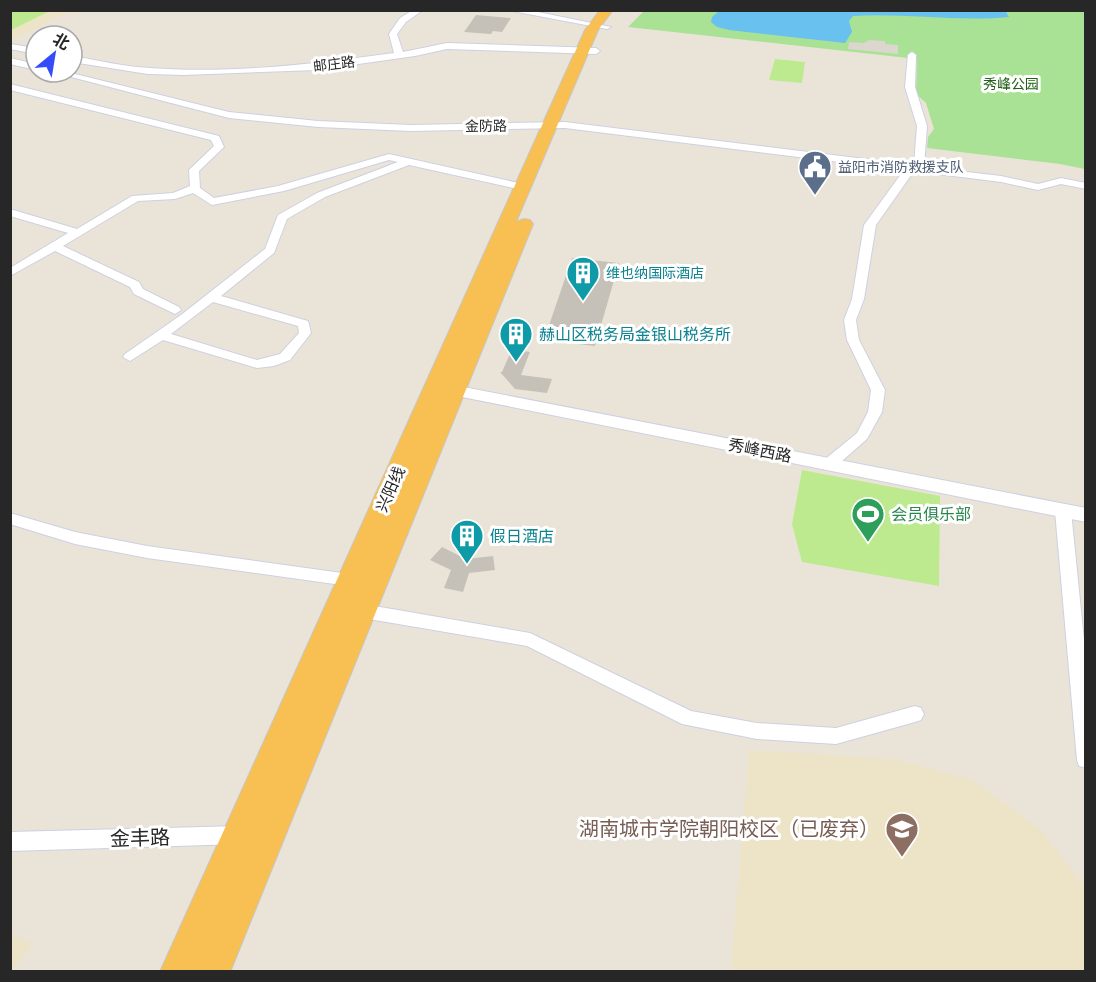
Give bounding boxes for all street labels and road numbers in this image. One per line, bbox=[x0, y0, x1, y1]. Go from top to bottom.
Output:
street label: 邮庄路 bbox=[312, 54, 356, 74]
street label: 金防路 bbox=[465, 118, 507, 134]
street label: 秀峰西路 bbox=[727, 435, 793, 466]
street label: 兴阳线 bbox=[372, 463, 409, 515]
street label: 金丰路 bbox=[110, 825, 170, 851]

